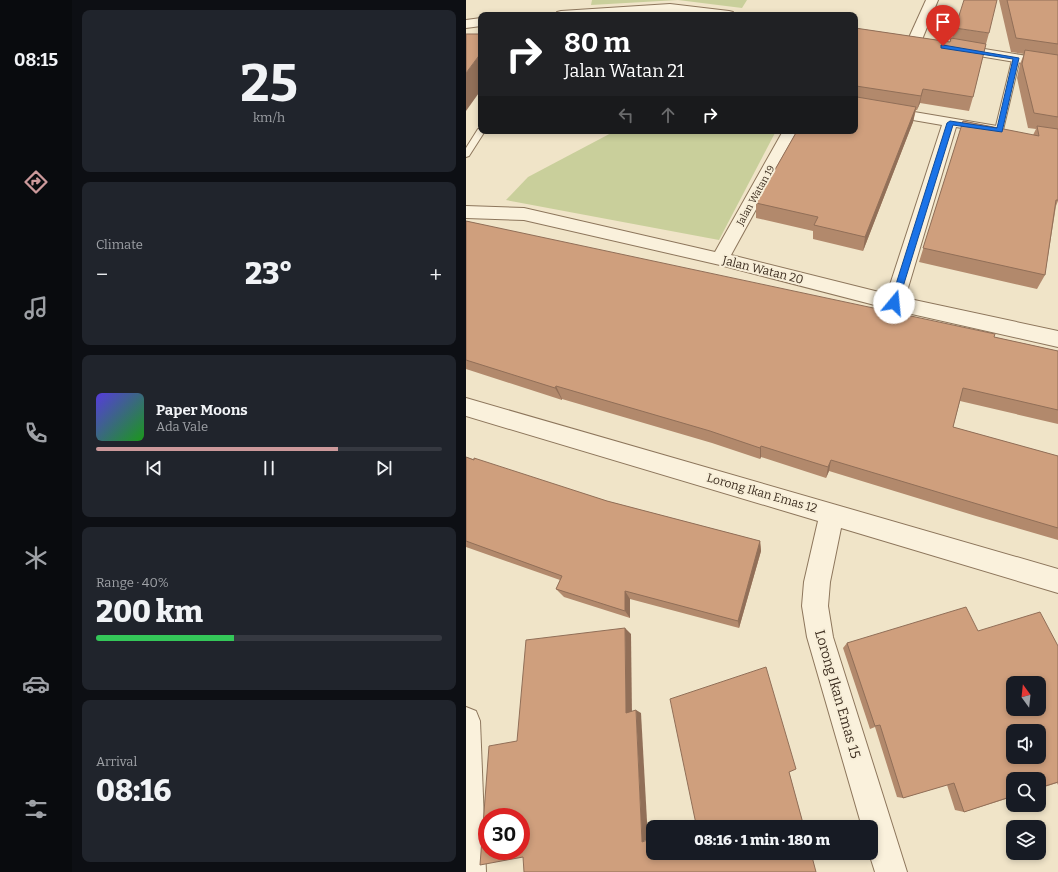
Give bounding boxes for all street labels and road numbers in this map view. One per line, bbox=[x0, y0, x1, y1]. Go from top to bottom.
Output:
street label: Jalan Watan 19 bbox=[734, 163, 777, 229]
street label: Jalan Watan 20 bbox=[720, 253, 805, 287]
street label: Lorong Ikan Emas 12 bbox=[705, 471, 819, 515]
street label: Lorong Ikan Emas 15 bbox=[811, 628, 864, 760]

